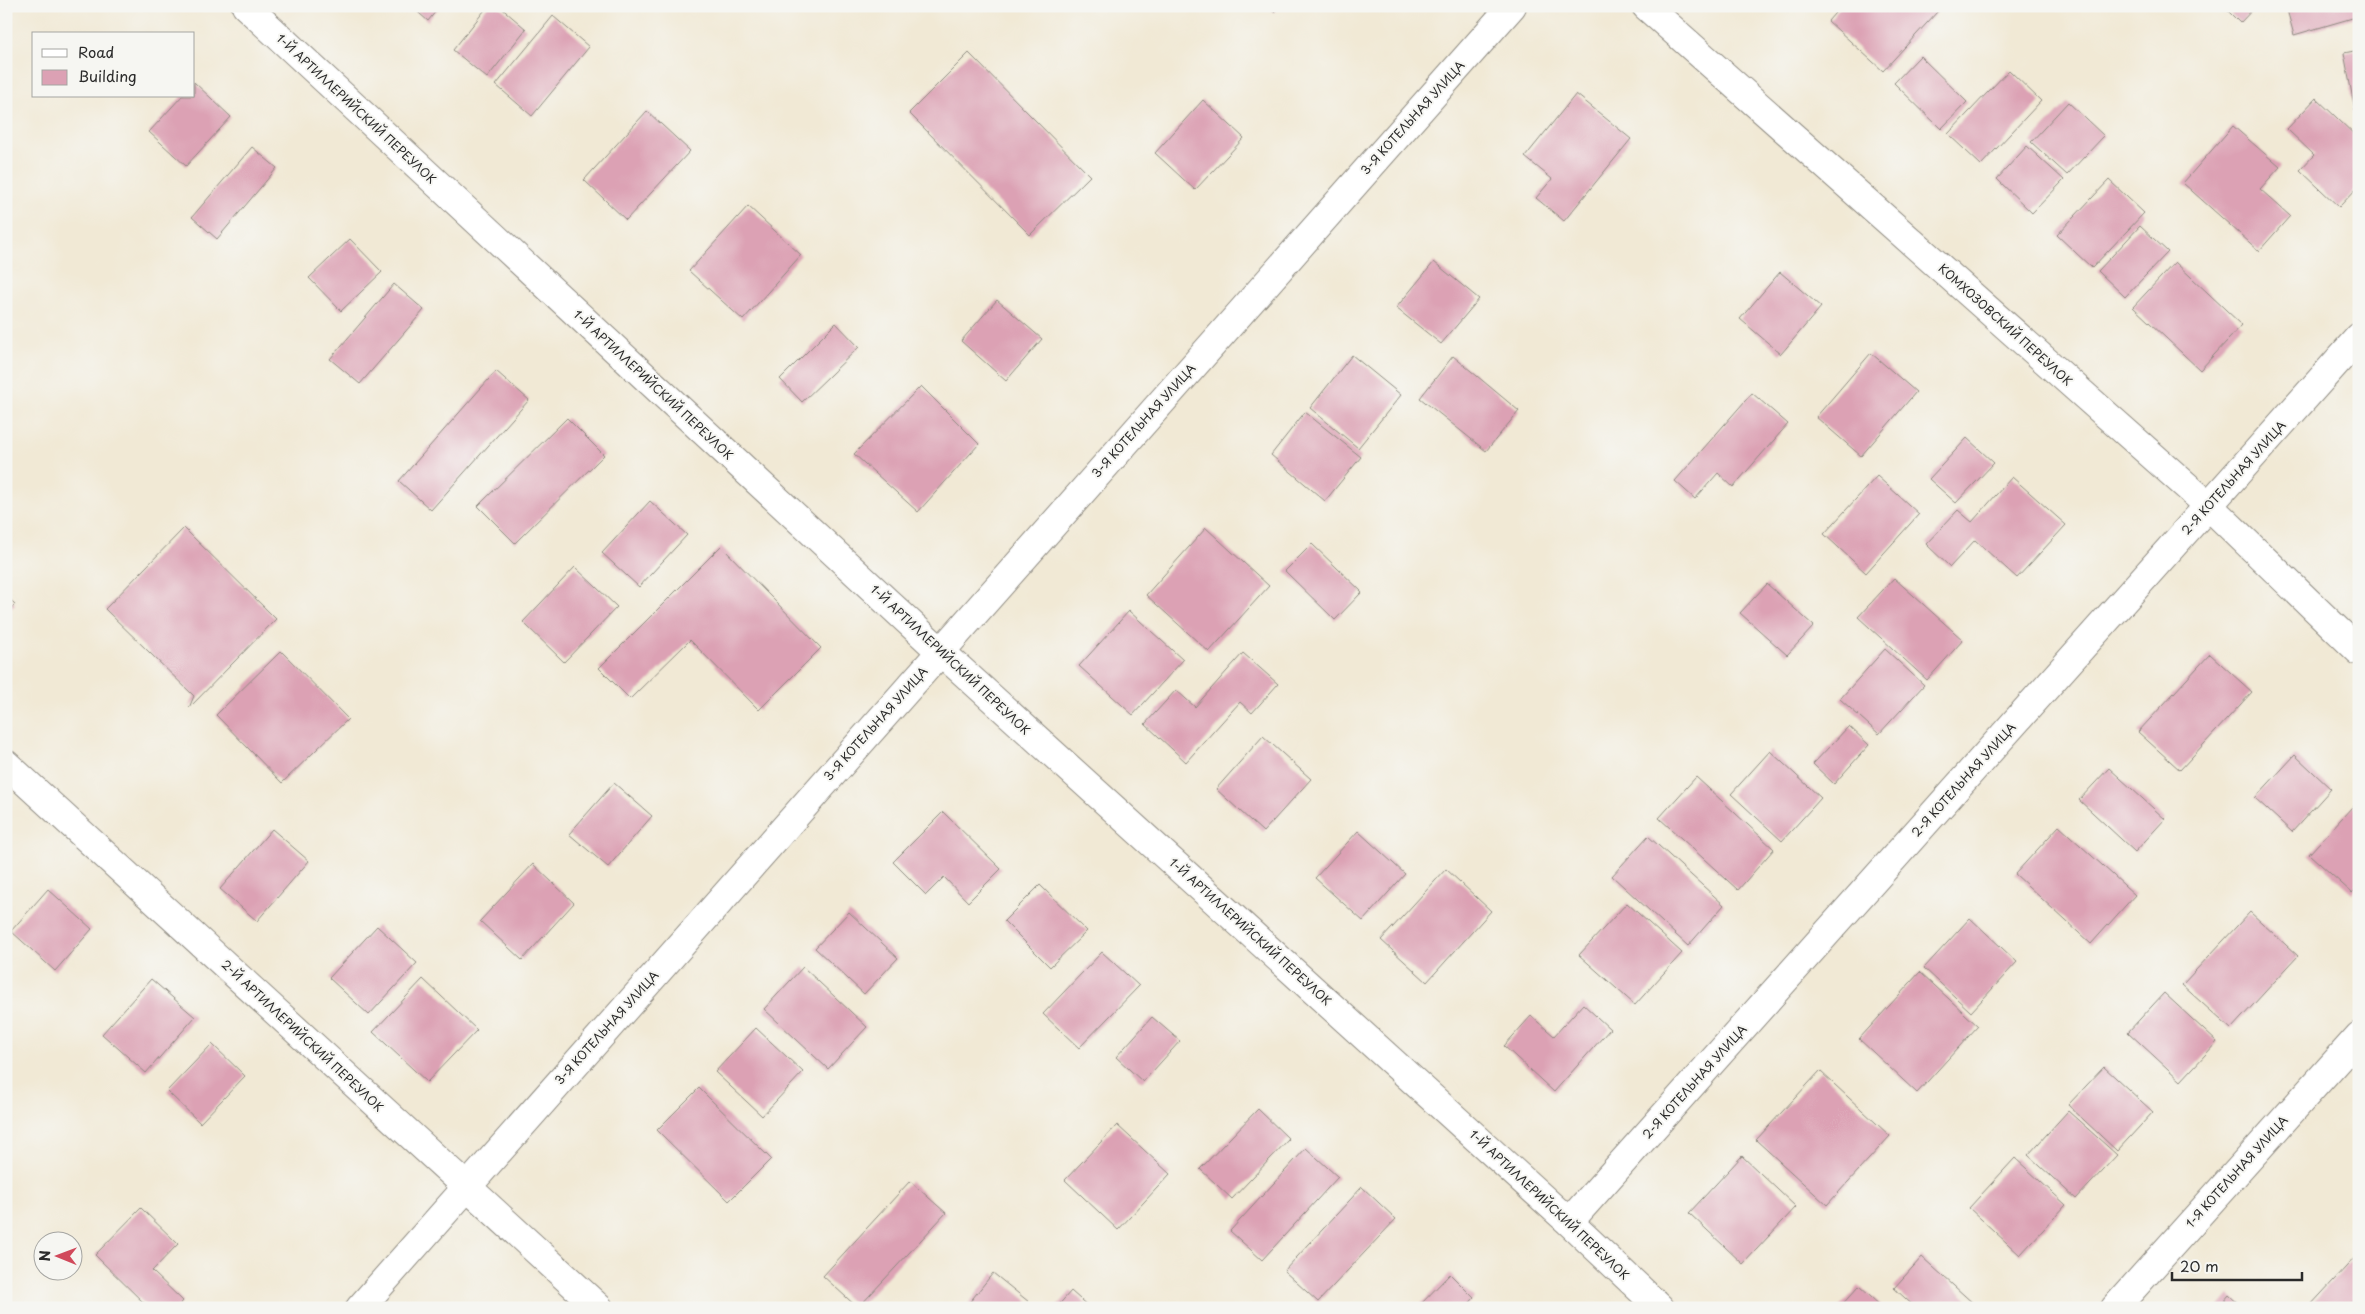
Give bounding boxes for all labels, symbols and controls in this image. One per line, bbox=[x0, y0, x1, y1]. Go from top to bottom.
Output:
street label: 1-Й АРТИЛЛЕРИЙСКИЙ ПЕРЕУЛОК bbox=[273, 29, 441, 188]
legend bbox=[32, 32, 195, 98]
text: Road bbox=[78, 40, 114, 63]
street label: 3-Я КОТЕЛЬНАЯ УЛИЦА bbox=[1356, 56, 1468, 178]
text: Building bbox=[78, 64, 137, 87]
street label: КОМХОЗОВСКИЙ ПЕРЕУЛОК bbox=[1935, 259, 2077, 389]
street label: 1-Й АРТИЛЛЕРИЙСКИЙ ПЕРЕУЛОК bbox=[570, 305, 738, 464]
street label: 3-Я КОТЕЛЬНАЯ УЛИЦА bbox=[1087, 359, 1199, 481]
street label: 2-Я КОТЕЛЬНАЯ УЛИЦА bbox=[2177, 416, 2290, 538]
street label: 1-Й АРТИЛЛЕРИЙСКИЙ ПЕРЕУЛОК bbox=[867, 580, 1035, 739]
street label: 3-Я КОТЕЛЬНАЯ УЛИЦА bbox=[819, 662, 931, 784]
street label: 2-Я КОТЕЛЬНАЯ УЛИЦА bbox=[1907, 718, 2020, 840]
street label: 1-Й АРТИЛЛЕРИЙСКИЙ ПЕРЕУЛОК bbox=[1166, 853, 1336, 1009]
street label: 2-Й АРТИЛЛЕРИЙСКИЙ ПЕРЕУЛОК bbox=[218, 955, 388, 1116]
street label: 3-Я КОТЕЛЬНАЯ УЛИЦА bbox=[550, 966, 662, 1088]
street label: 2-Я КОТЕЛЬНАЯ УЛИЦА bbox=[1638, 1020, 1751, 1142]
street label: 1-Я КОТЕЛЬНАЯ УЛИЦА bbox=[2181, 1111, 2292, 1231]
street label: 1-Й АРТИЛЛЕРИЙСКИЙ ПЕРЕУЛОК bbox=[1466, 1125, 1634, 1284]
north arrow bbox=[32, 1232, 82, 1282]
scale bar bbox=[2172, 1249, 2302, 1281]
text: N bbox=[34, 1250, 55, 1261]
text: 20 m bbox=[2180, 1254, 2219, 1277]

